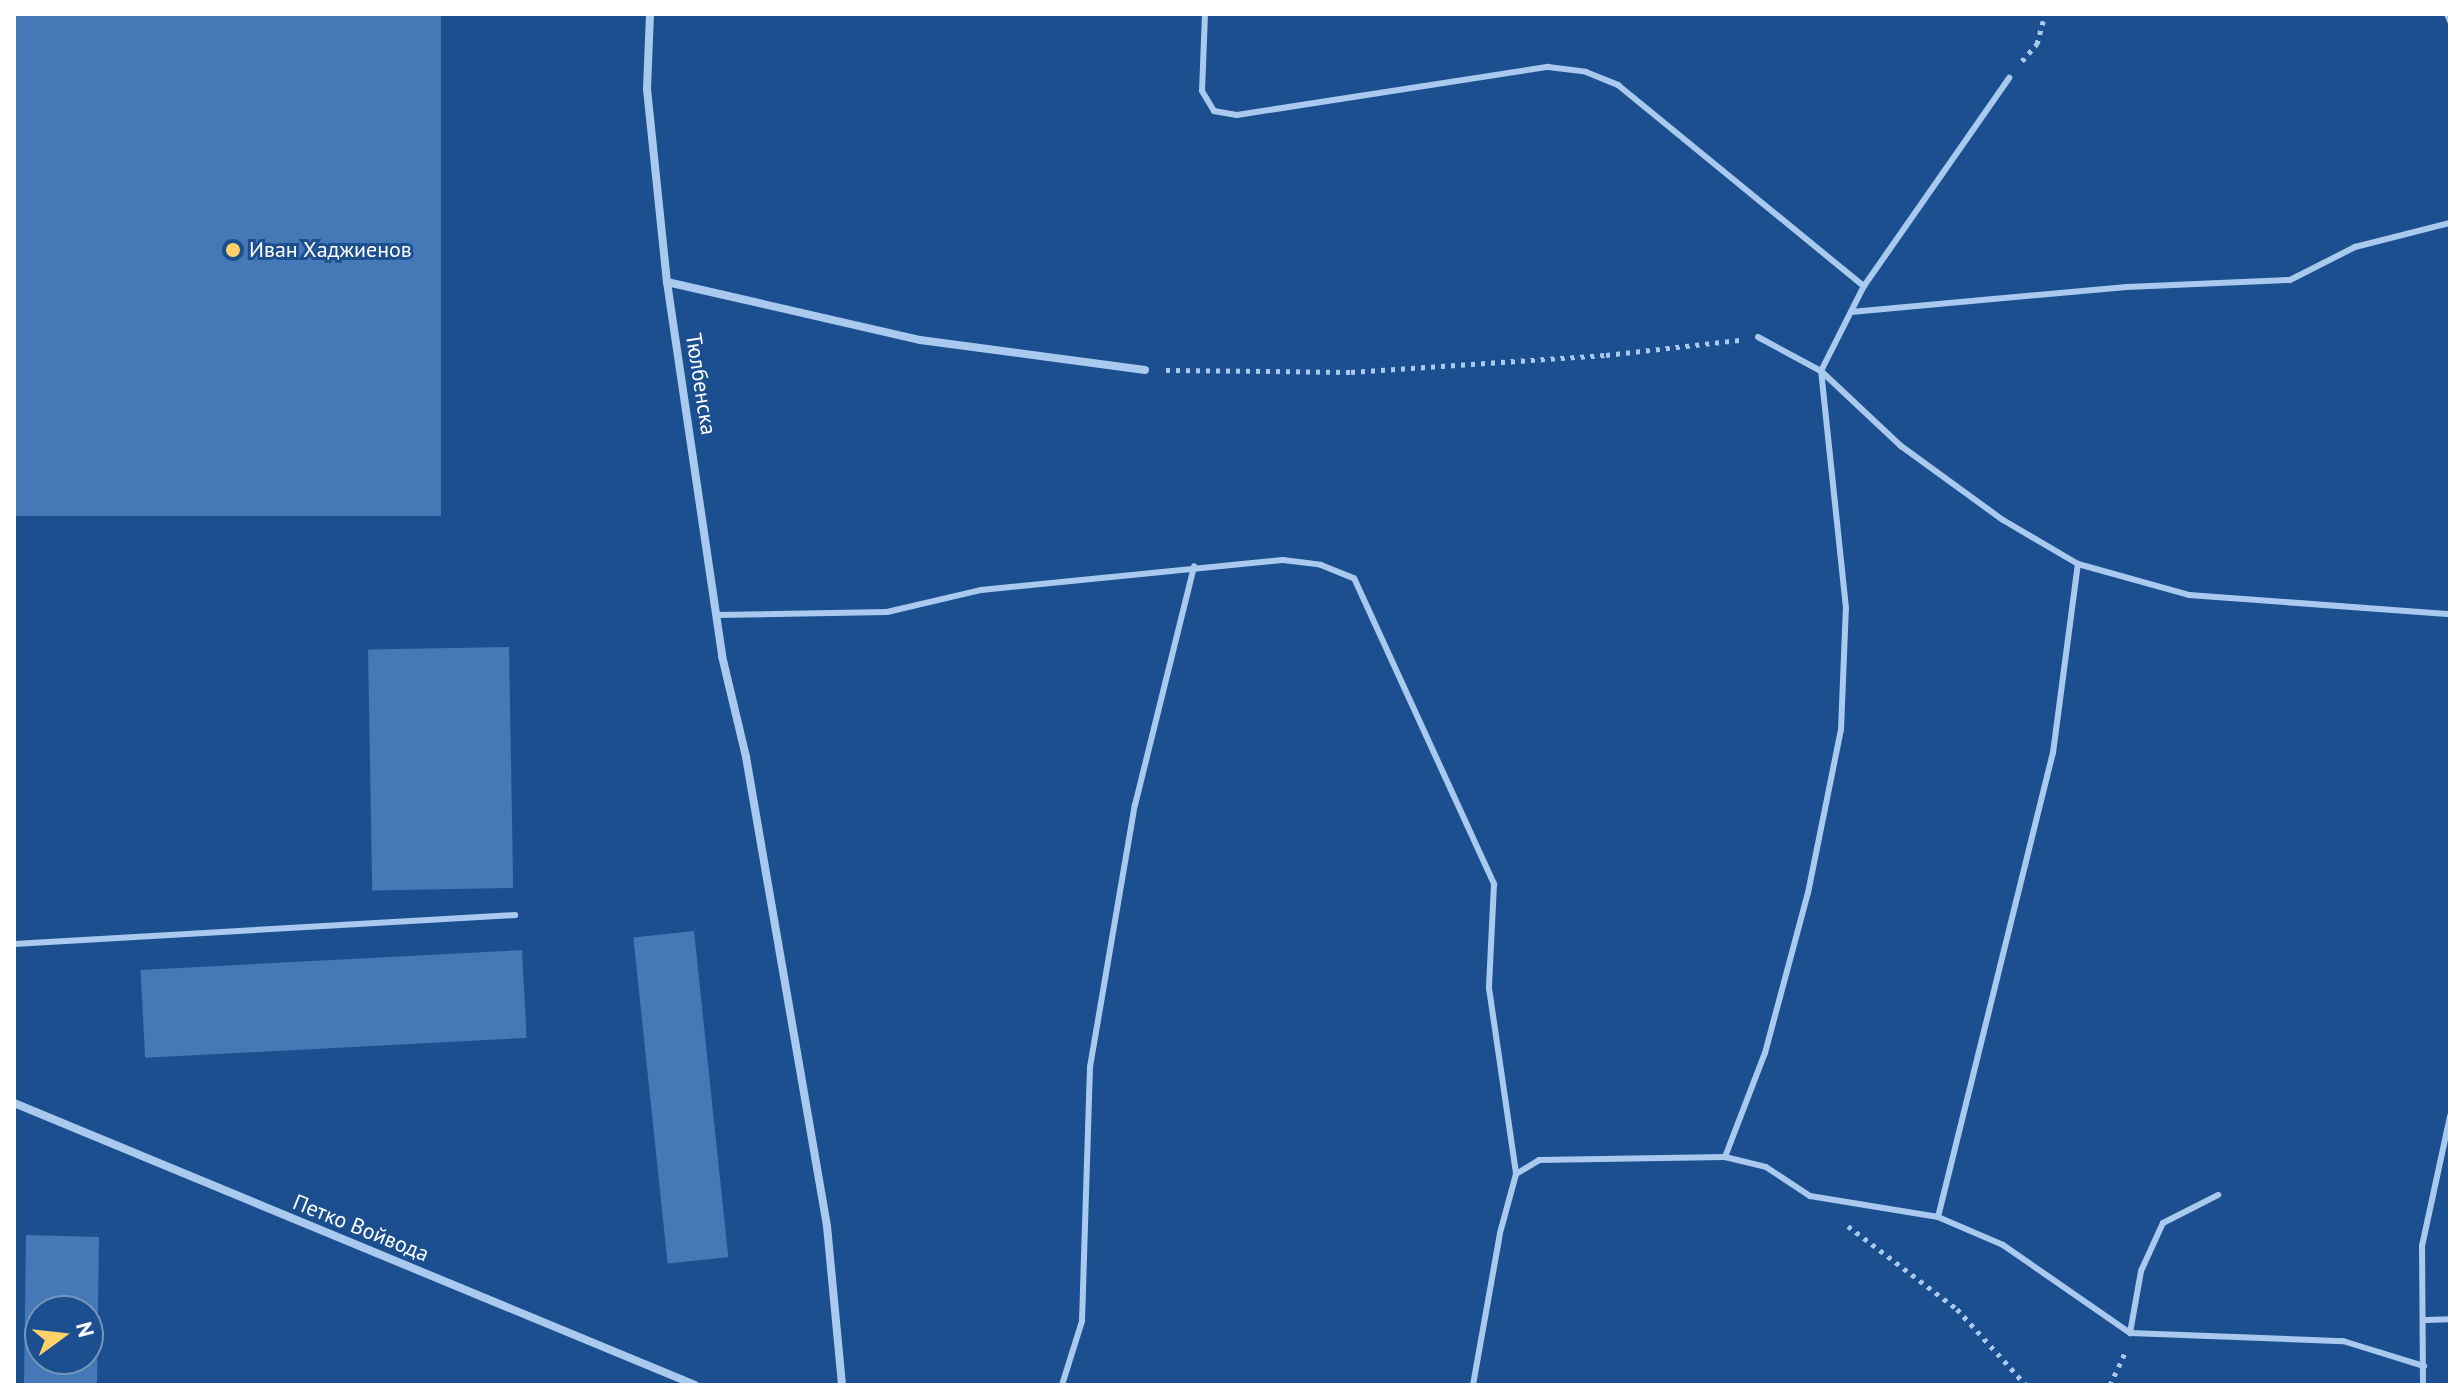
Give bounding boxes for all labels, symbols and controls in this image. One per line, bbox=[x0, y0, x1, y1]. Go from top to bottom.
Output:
place label: Иван Хаджиенов bbox=[249, 237, 412, 263]
marker: Иван Хаджиенов bbox=[224, 241, 242, 259]
street label: Тюлбенска bbox=[680, 331, 722, 437]
street label: Петко Войвода bbox=[289, 1189, 433, 1267]
north arrow bbox=[24, 1295, 104, 1375]
text: N bbox=[70, 1319, 101, 1340]

